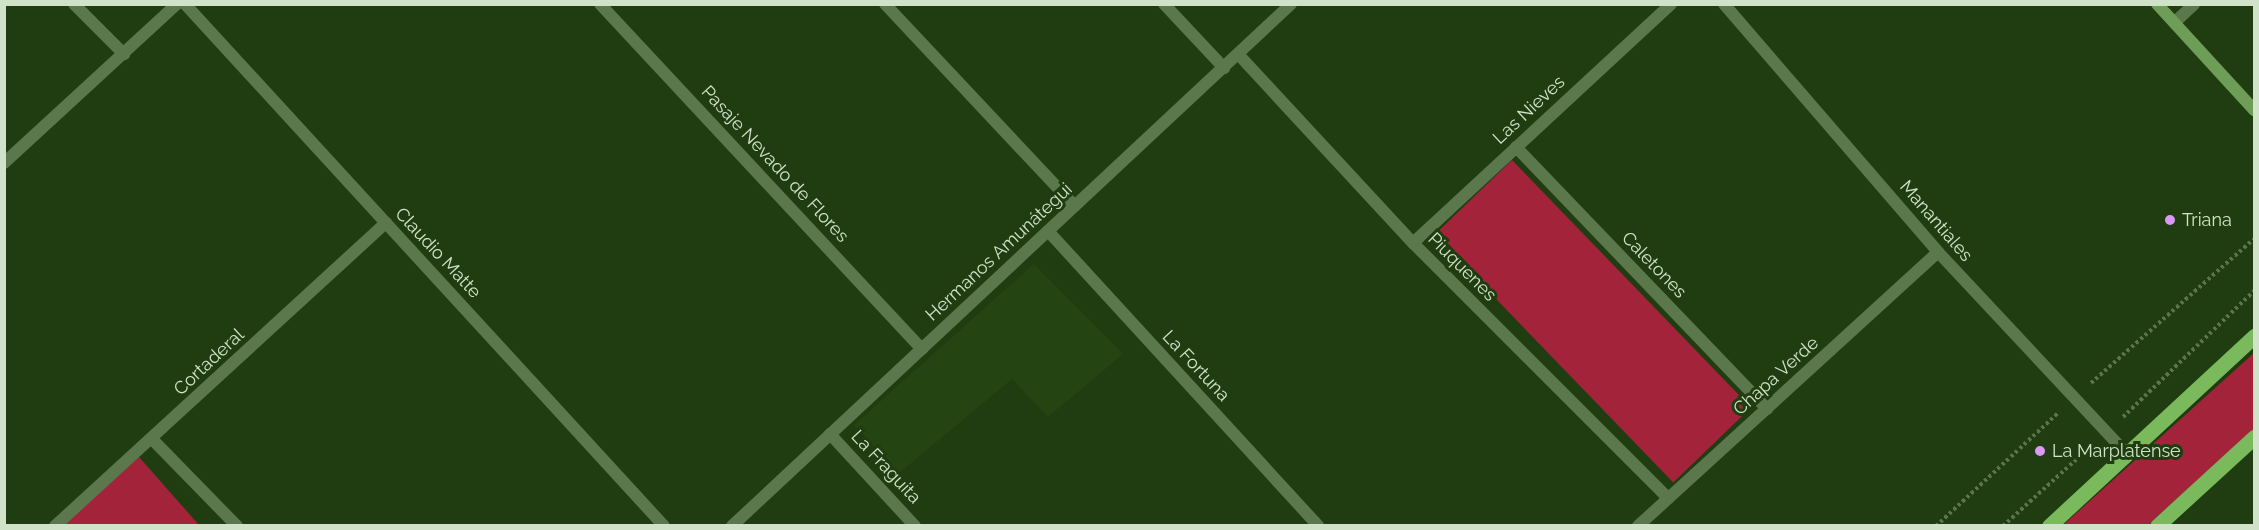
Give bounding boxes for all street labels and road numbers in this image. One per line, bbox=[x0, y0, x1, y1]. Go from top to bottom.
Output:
street label: Las Nieves bbox=[1489, 71, 1569, 149]
street label: Pasaje Nevado de Flores bbox=[697, 81, 853, 247]
street label: Manantiales bbox=[1895, 176, 1977, 266]
street label: Hermanos Amunátegui bbox=[921, 178, 1077, 326]
street label: Claudio Matte bbox=[391, 203, 485, 303]
street label: Caletones bbox=[1617, 227, 1691, 303]
street label: Piuquenes bbox=[1423, 228, 1501, 306]
street label: Cortaderal bbox=[169, 324, 249, 400]
street label: La Fortuna bbox=[1158, 326, 1234, 406]
street label: Chapa Verde bbox=[1729, 332, 1823, 420]
street label: La Fraguita bbox=[847, 426, 925, 508]

